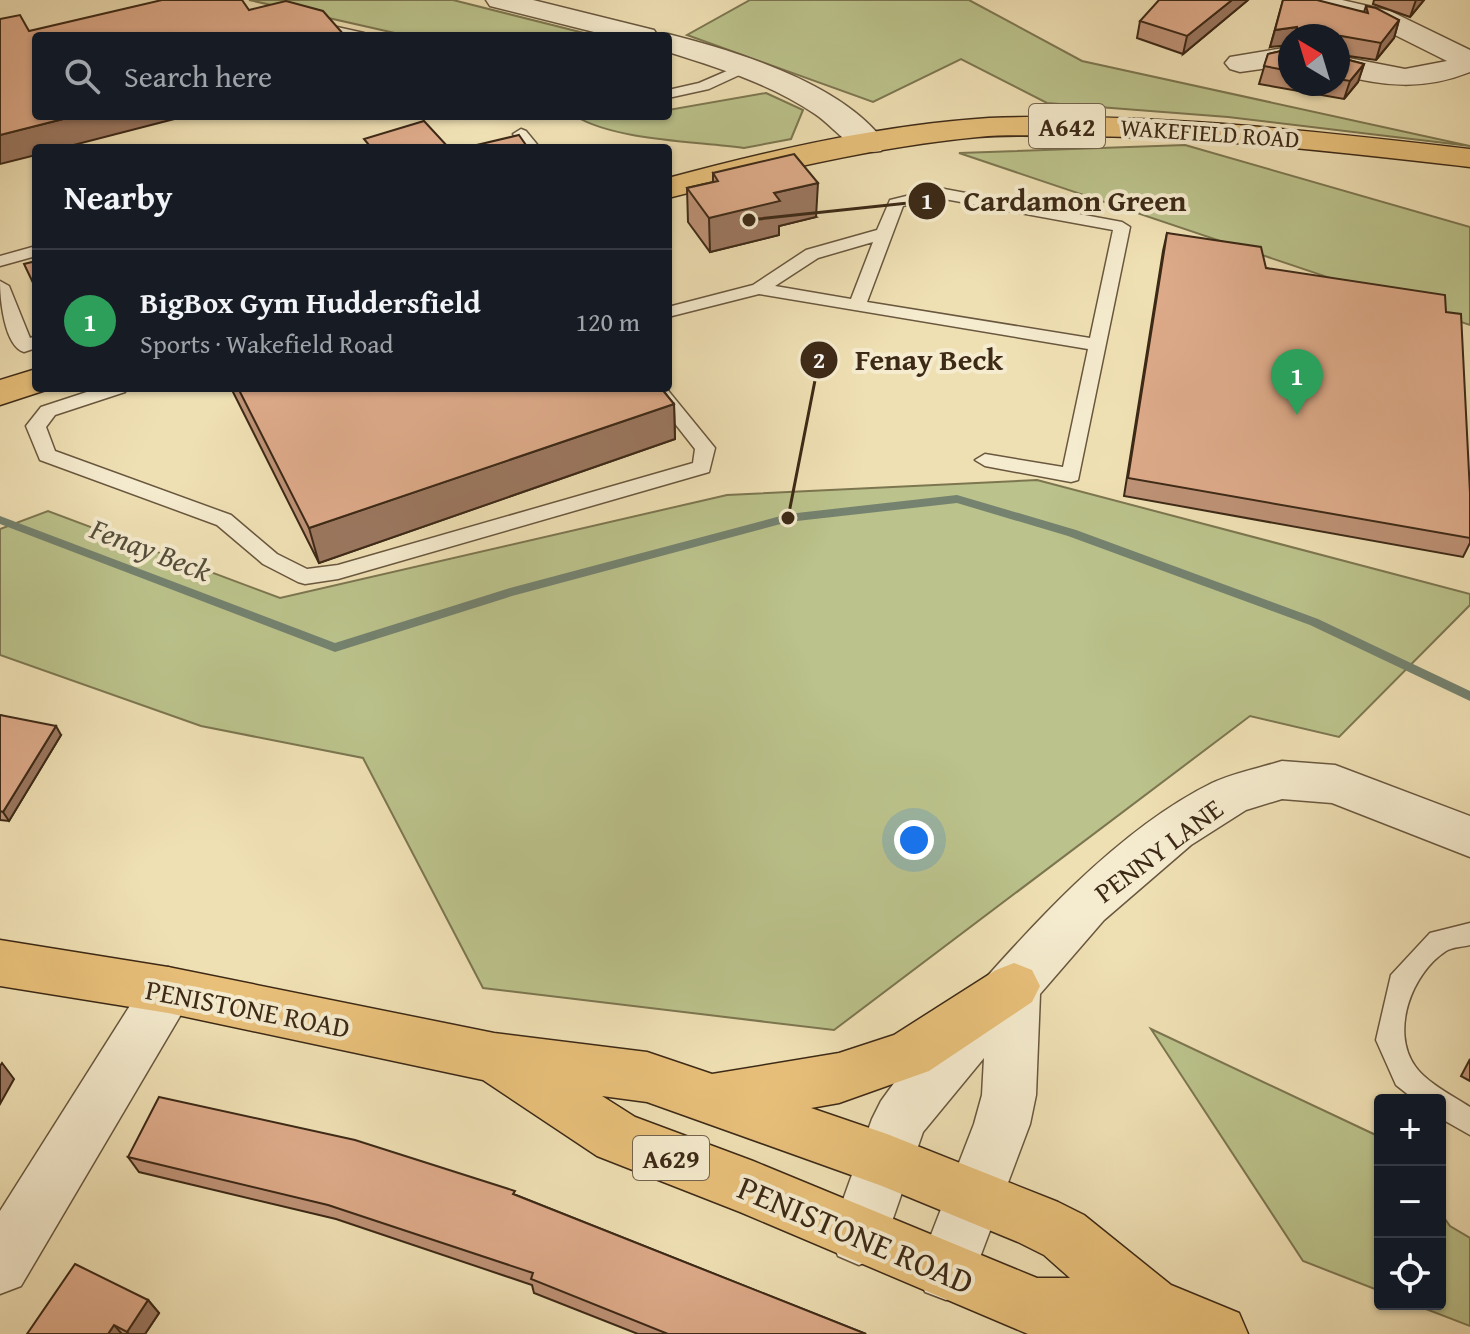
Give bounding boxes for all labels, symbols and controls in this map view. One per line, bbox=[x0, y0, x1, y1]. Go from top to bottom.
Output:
north arrow bbox=[1278, 24, 1350, 96]
search box bbox=[32, 32, 672, 120]
icon: search bbox=[60, 54, 104, 98]
text: Search here bbox=[124, 54, 272, 98]
road number: A642 bbox=[1029, 104, 1105, 148]
street label: WAKEFIELD ROAD bbox=[1119, 109, 1301, 157]
text: Nearby bbox=[64, 172, 173, 221]
callout: Cardamon Green bbox=[907, 174, 1202, 228]
text: Cardamon Green bbox=[963, 178, 1187, 222]
text: 1 bbox=[921, 183, 933, 218]
text: BigBox Gym Huddersfield bbox=[140, 280, 481, 324]
text: 1 bbox=[83, 302, 97, 341]
text: 120 m bbox=[575, 302, 640, 341]
text: Sports · Wakefield Road bbox=[140, 324, 393, 363]
callout: Fenay Beck bbox=[799, 333, 1019, 387]
text: Fenay Beck bbox=[855, 337, 1004, 381]
text: 2 bbox=[813, 342, 825, 377]
pin: 1 bbox=[1271, 349, 1323, 415]
water label: Fenay Beck bbox=[83, 506, 218, 592]
street label: PENNY LANE bbox=[1085, 788, 1231, 912]
your location bbox=[894, 820, 934, 860]
street label: PENISTONE ROAD bbox=[142, 968, 354, 1048]
map controls bbox=[1374, 1094, 1446, 1310]
button: + bbox=[1374, 1094, 1446, 1166]
road number: A629 bbox=[633, 1136, 709, 1180]
street label: PENISTONE ROAD bbox=[730, 1162, 982, 1306]
button: − bbox=[1374, 1166, 1446, 1238]
button: locate bbox=[1374, 1238, 1446, 1310]

